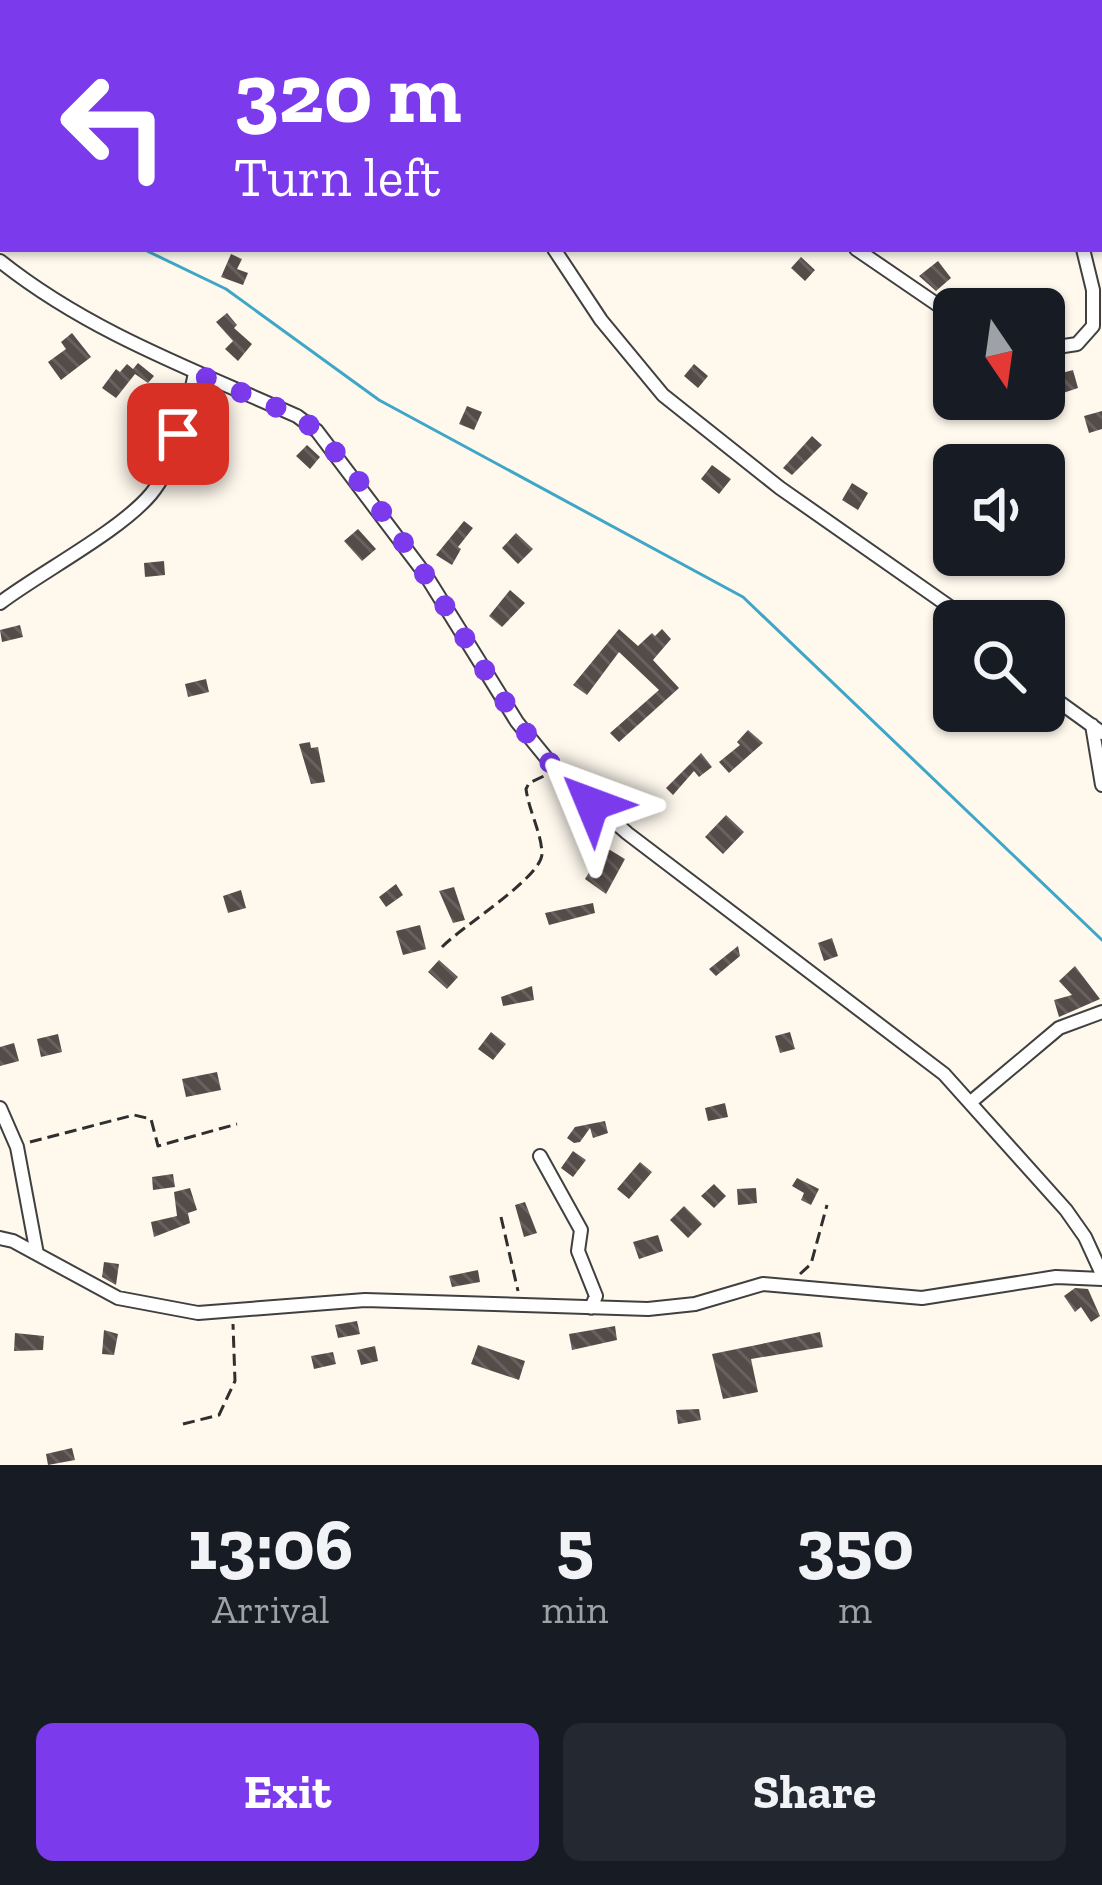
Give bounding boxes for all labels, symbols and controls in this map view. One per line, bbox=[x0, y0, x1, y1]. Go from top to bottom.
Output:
text: 320 m bbox=[234, 43, 462, 144]
icon: left bbox=[36, 48, 192, 204]
text: Turn left bbox=[234, 145, 441, 210]
north arrow bbox=[933, 288, 1065, 420]
map controls bbox=[933, 288, 1065, 732]
pin bbox=[127, 383, 229, 485]
icon: arrive bbox=[145, 401, 211, 467]
button: sound bbox=[933, 444, 1065, 576]
button: search bbox=[933, 600, 1065, 732]
position arrow bbox=[529, 741, 655, 867]
text: 13:06 bbox=[188, 1501, 353, 1587]
text: 5 bbox=[556, 1501, 594, 1587]
text: 350 bbox=[796, 1501, 914, 1587]
text: Arrival bbox=[212, 1586, 330, 1633]
text: min bbox=[541, 1586, 608, 1633]
text: m bbox=[838, 1586, 872, 1633]
button: Exit bbox=[36, 1723, 539, 1861]
button: Share bbox=[563, 1723, 1066, 1861]

